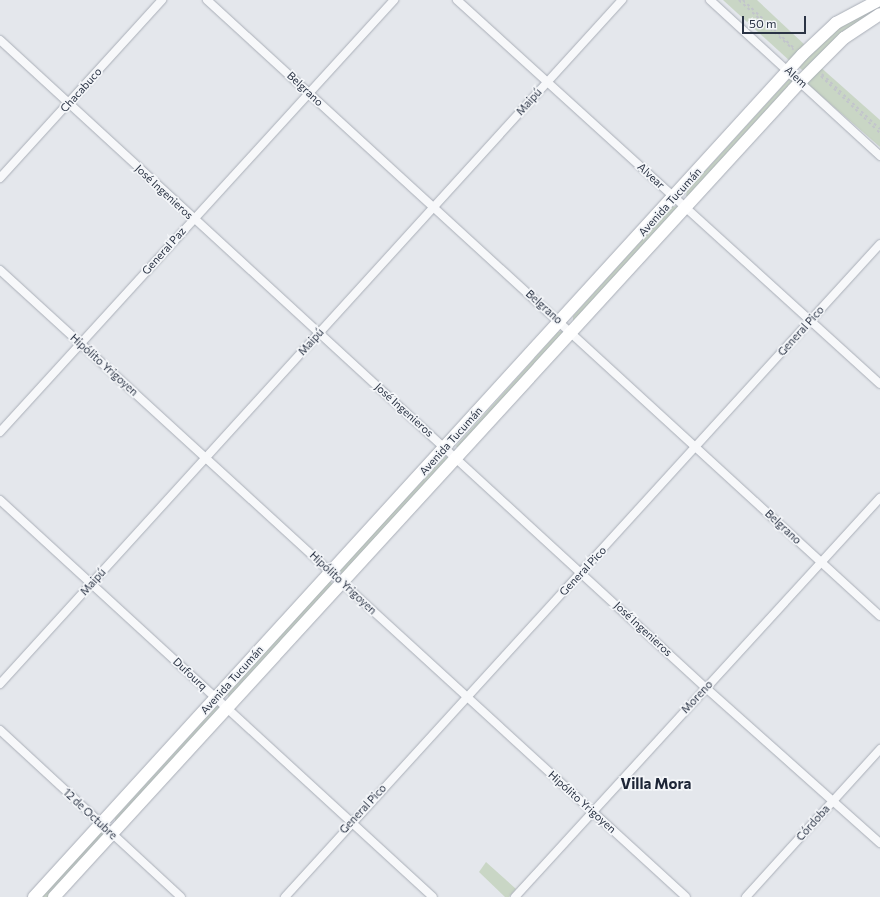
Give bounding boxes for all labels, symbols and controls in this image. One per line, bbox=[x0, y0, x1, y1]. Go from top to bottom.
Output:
scale bar bbox=[744, 8, 808, 34]
text: 50 m bbox=[749, 16, 777, 30]
street label: Alem bbox=[782, 63, 810, 91]
street label: Chacabuco bbox=[58, 65, 104, 115]
street label: Belgrano bbox=[284, 69, 326, 109]
street label: Maipú bbox=[514, 86, 544, 118]
street label: Alvear bbox=[635, 160, 667, 192]
street label: José Ingenieros bbox=[132, 162, 196, 222]
street label: Avenida Tucumán bbox=[636, 165, 704, 239]
street label: General Paz bbox=[139, 225, 189, 277]
street label: Belgrano bbox=[523, 287, 565, 327]
street label: General Pico bbox=[775, 303, 827, 359]
street label: Maipú bbox=[296, 326, 326, 358]
street label: Hipólito Yrigoyen bbox=[67, 331, 141, 399]
street label: José Ingenieros bbox=[372, 380, 436, 440]
street label: Avenida Tucumán bbox=[417, 404, 485, 478]
street label: Belgrano bbox=[762, 507, 804, 547]
street label: General Pico bbox=[557, 544, 609, 598]
street label: Hipólito Yrigoyen bbox=[307, 549, 379, 617]
street label: Maipú bbox=[78, 566, 108, 598]
street label: José Ingenieros bbox=[611, 599, 675, 659]
street label: Avenida Tucumán bbox=[198, 643, 266, 717]
street label: Dufourq bbox=[170, 655, 210, 693]
street label: Moreno bbox=[679, 678, 715, 716]
street label: Hipólito Yrigoyen bbox=[545, 768, 619, 836]
district label: Villa Mora bbox=[620, 775, 692, 793]
street label: General Pico bbox=[337, 782, 389, 836]
street label: 12 de Octubre bbox=[60, 786, 120, 842]
street label: Córdoba bbox=[794, 802, 832, 844]

